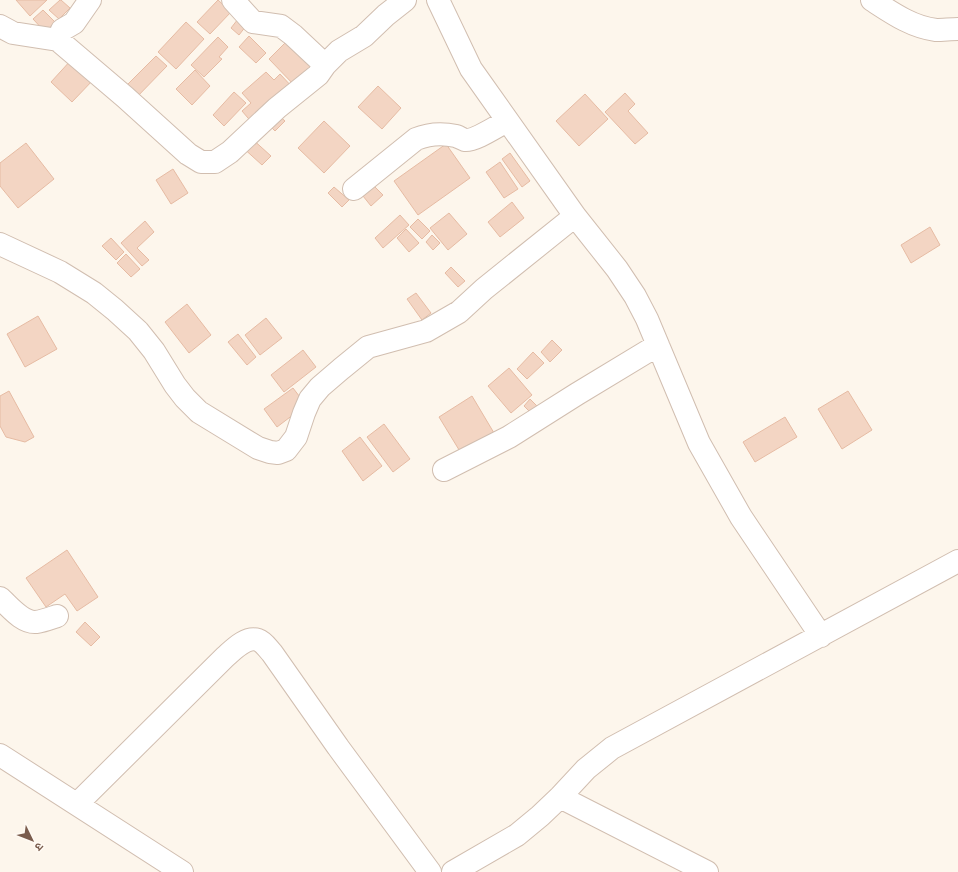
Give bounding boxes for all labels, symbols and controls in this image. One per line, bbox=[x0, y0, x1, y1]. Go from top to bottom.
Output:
north arrow bbox=[12, 820, 52, 860]
text: उ bbox=[32, 840, 47, 854]

